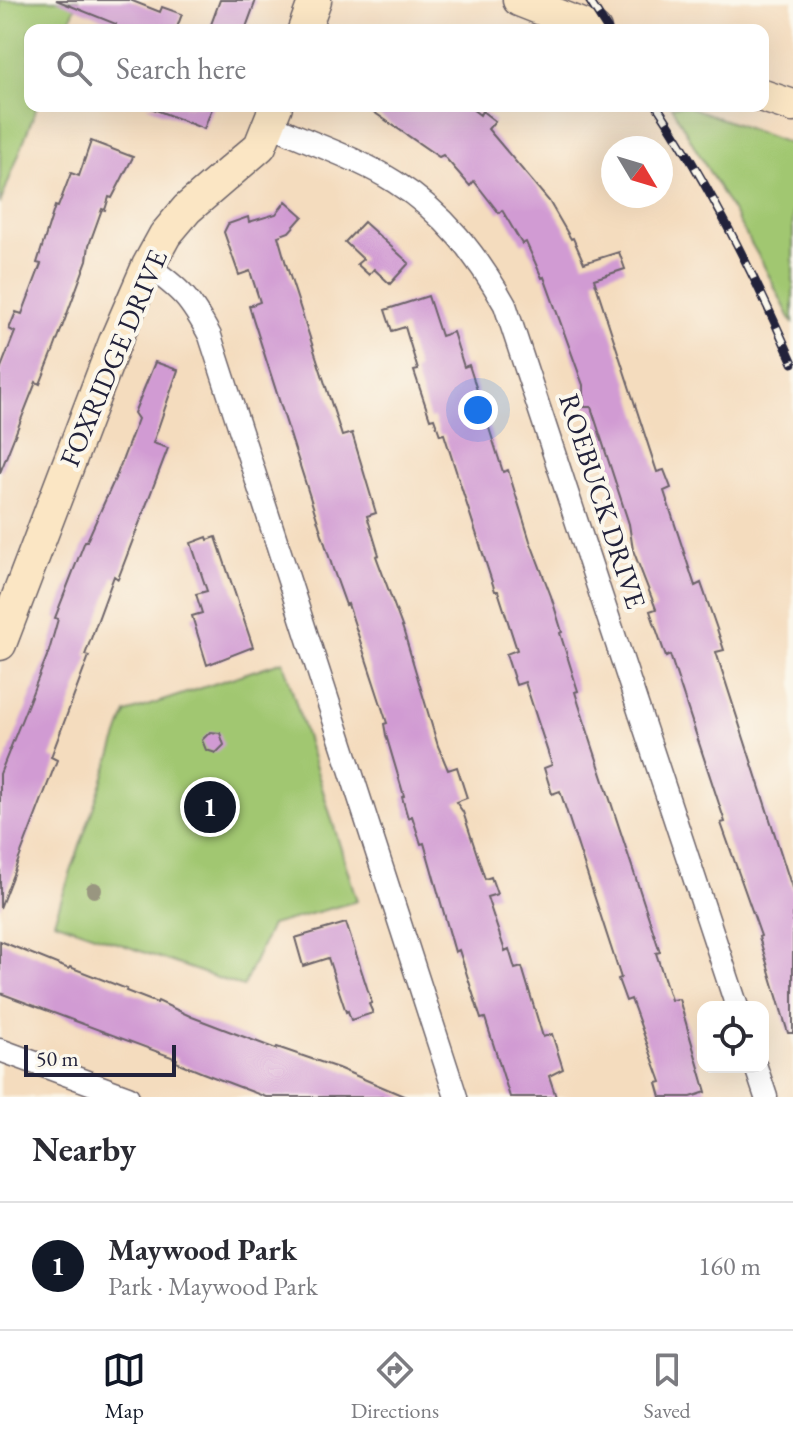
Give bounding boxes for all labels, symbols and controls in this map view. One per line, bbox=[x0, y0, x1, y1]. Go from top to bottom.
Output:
search box bbox=[24, 24, 769, 112]
icon: search bbox=[52, 46, 96, 90]
text: Search here bbox=[116, 49, 246, 88]
north arrow bbox=[601, 136, 673, 208]
street label: FOXRIDGE DRIVE bbox=[51, 244, 175, 472]
street label: ROEBUCK DRIVE bbox=[551, 389, 655, 613]
your location bbox=[458, 390, 498, 430]
pin: 1 bbox=[184, 777, 236, 837]
map controls bbox=[697, 1001, 769, 1073]
button: locate bbox=[697, 1001, 769, 1073]
scale bar bbox=[24, 1041, 176, 1077]
text: 50 m bbox=[36, 1044, 79, 1073]
text: Nearby bbox=[32, 1127, 136, 1171]
text: Maywood Park bbox=[108, 1230, 297, 1269]
text: 1 bbox=[51, 1249, 65, 1283]
text: 160 m bbox=[698, 1249, 761, 1283]
text: Park · Maywood Park bbox=[108, 1269, 318, 1303]
tab: Map bbox=[102, 1348, 146, 1425]
tab: Directions bbox=[351, 1348, 439, 1425]
tab: Saved bbox=[644, 1348, 691, 1425]

